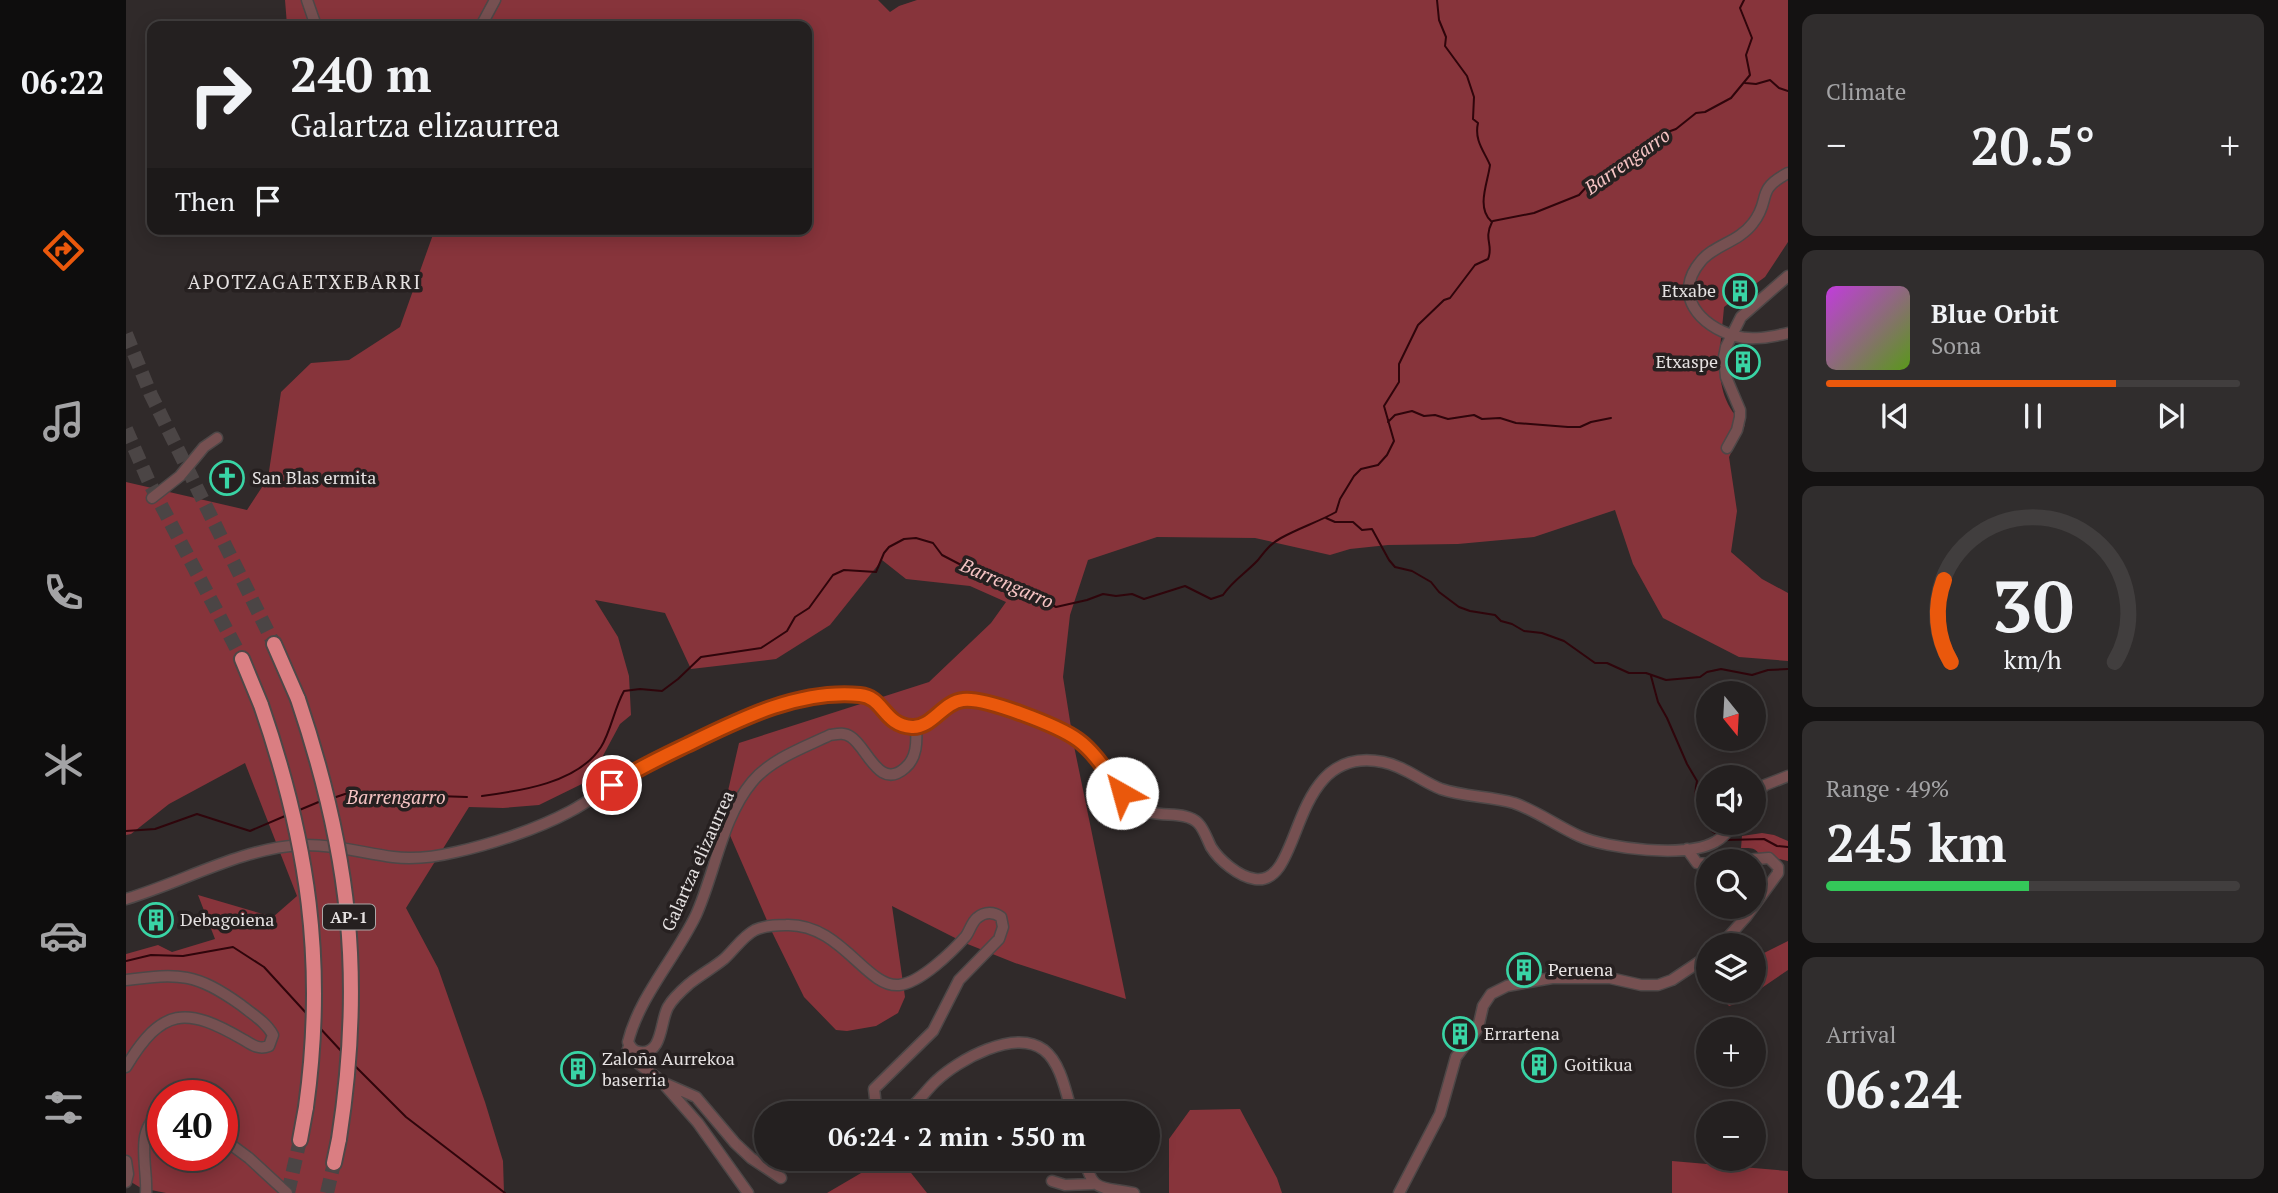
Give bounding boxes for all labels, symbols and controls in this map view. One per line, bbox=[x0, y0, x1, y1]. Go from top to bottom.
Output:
text: 240 m bbox=[290, 41, 432, 106]
icon: right bbox=[175, 49, 266, 140]
text: 06:22 bbox=[21, 61, 105, 103]
text: Climate bbox=[1826, 76, 1906, 107]
text: Galartza elizaurrea bbox=[290, 104, 560, 146]
text: 20.5° bbox=[1970, 111, 2096, 180]
text: − bbox=[1826, 120, 1846, 170]
text: + bbox=[2220, 120, 2240, 170]
water label: Barrengarro bbox=[1578, 122, 1675, 200]
icon: arrive bbox=[249, 182, 287, 220]
text: Then bbox=[175, 184, 235, 218]
icon: directions bbox=[39, 226, 88, 275]
district label: APOTZAGAETXEBARRI bbox=[188, 269, 422, 294]
building icon: Etxabe bbox=[1721, 272, 1759, 310]
place label: Etxabe bbox=[1662, 278, 1716, 302]
text: Blue Orbit bbox=[1931, 296, 2059, 330]
text: Sona bbox=[1931, 330, 1981, 361]
building icon: Etxaspe bbox=[1724, 343, 1762, 381]
place label: Etxaspe bbox=[1655, 349, 1718, 373]
icon: music bbox=[39, 397, 88, 446]
icon: previous bbox=[1876, 397, 1914, 435]
icon: pause bbox=[2014, 397, 2052, 435]
icon: next bbox=[2152, 397, 2190, 435]
church icon: San Blas ermita bbox=[208, 459, 246, 497]
place label: San Blas ermita bbox=[252, 465, 376, 489]
water label: Barrengarro bbox=[956, 551, 1058, 613]
text: 30 bbox=[1992, 557, 2074, 654]
icon: phone bbox=[39, 568, 88, 617]
text: km/h bbox=[2004, 643, 2062, 676]
north arrow bbox=[1696, 681, 1766, 751]
map controls bbox=[1696, 681, 1766, 1171]
icon: climate bbox=[39, 740, 88, 789]
pin bbox=[582, 755, 642, 815]
position arrow bbox=[1085, 756, 1159, 830]
button: sound bbox=[1696, 765, 1766, 835]
icon: arrive bbox=[593, 766, 631, 804]
text: Range · 49% bbox=[1826, 773, 1949, 804]
water label: Barrengarro bbox=[345, 784, 446, 809]
street label: Galartza elizaurrea bbox=[655, 786, 739, 935]
text: 245 km bbox=[1826, 808, 2007, 877]
button: search bbox=[1696, 849, 1766, 919]
building icon: Debagoiena bbox=[137, 901, 175, 939]
road number: AP-1 bbox=[323, 904, 375, 930]
place label: Debagoiena bbox=[180, 907, 274, 931]
icon: car bbox=[39, 911, 88, 960]
button: layers bbox=[1696, 933, 1766, 1003]
building icon: Peruena bbox=[1505, 951, 1543, 989]
place label: Peruena bbox=[1548, 957, 1613, 981]
building icon: Errartena bbox=[1441, 1015, 1479, 1053]
button: + bbox=[1696, 1017, 1766, 1087]
text: Arrival bbox=[1826, 1019, 1897, 1050]
place label: Errartena bbox=[1484, 1021, 1560, 1045]
place label: Zaloña Aurrekoa baserria bbox=[602, 1046, 735, 1091]
building icon: Goitikua bbox=[1520, 1046, 1558, 1084]
building icon: Zaloña Aurrekoa baserria bbox=[559, 1050, 597, 1088]
place label: Goitikua bbox=[1564, 1052, 1633, 1076]
text: 06:24 bbox=[1826, 1054, 1961, 1123]
speed limit sign: 40 bbox=[147, 1080, 238, 1171]
icon: filters bbox=[39, 1083, 88, 1132]
button: − bbox=[1696, 1101, 1766, 1171]
text: 06:24 · 2 min · 550 m bbox=[828, 1119, 1086, 1153]

